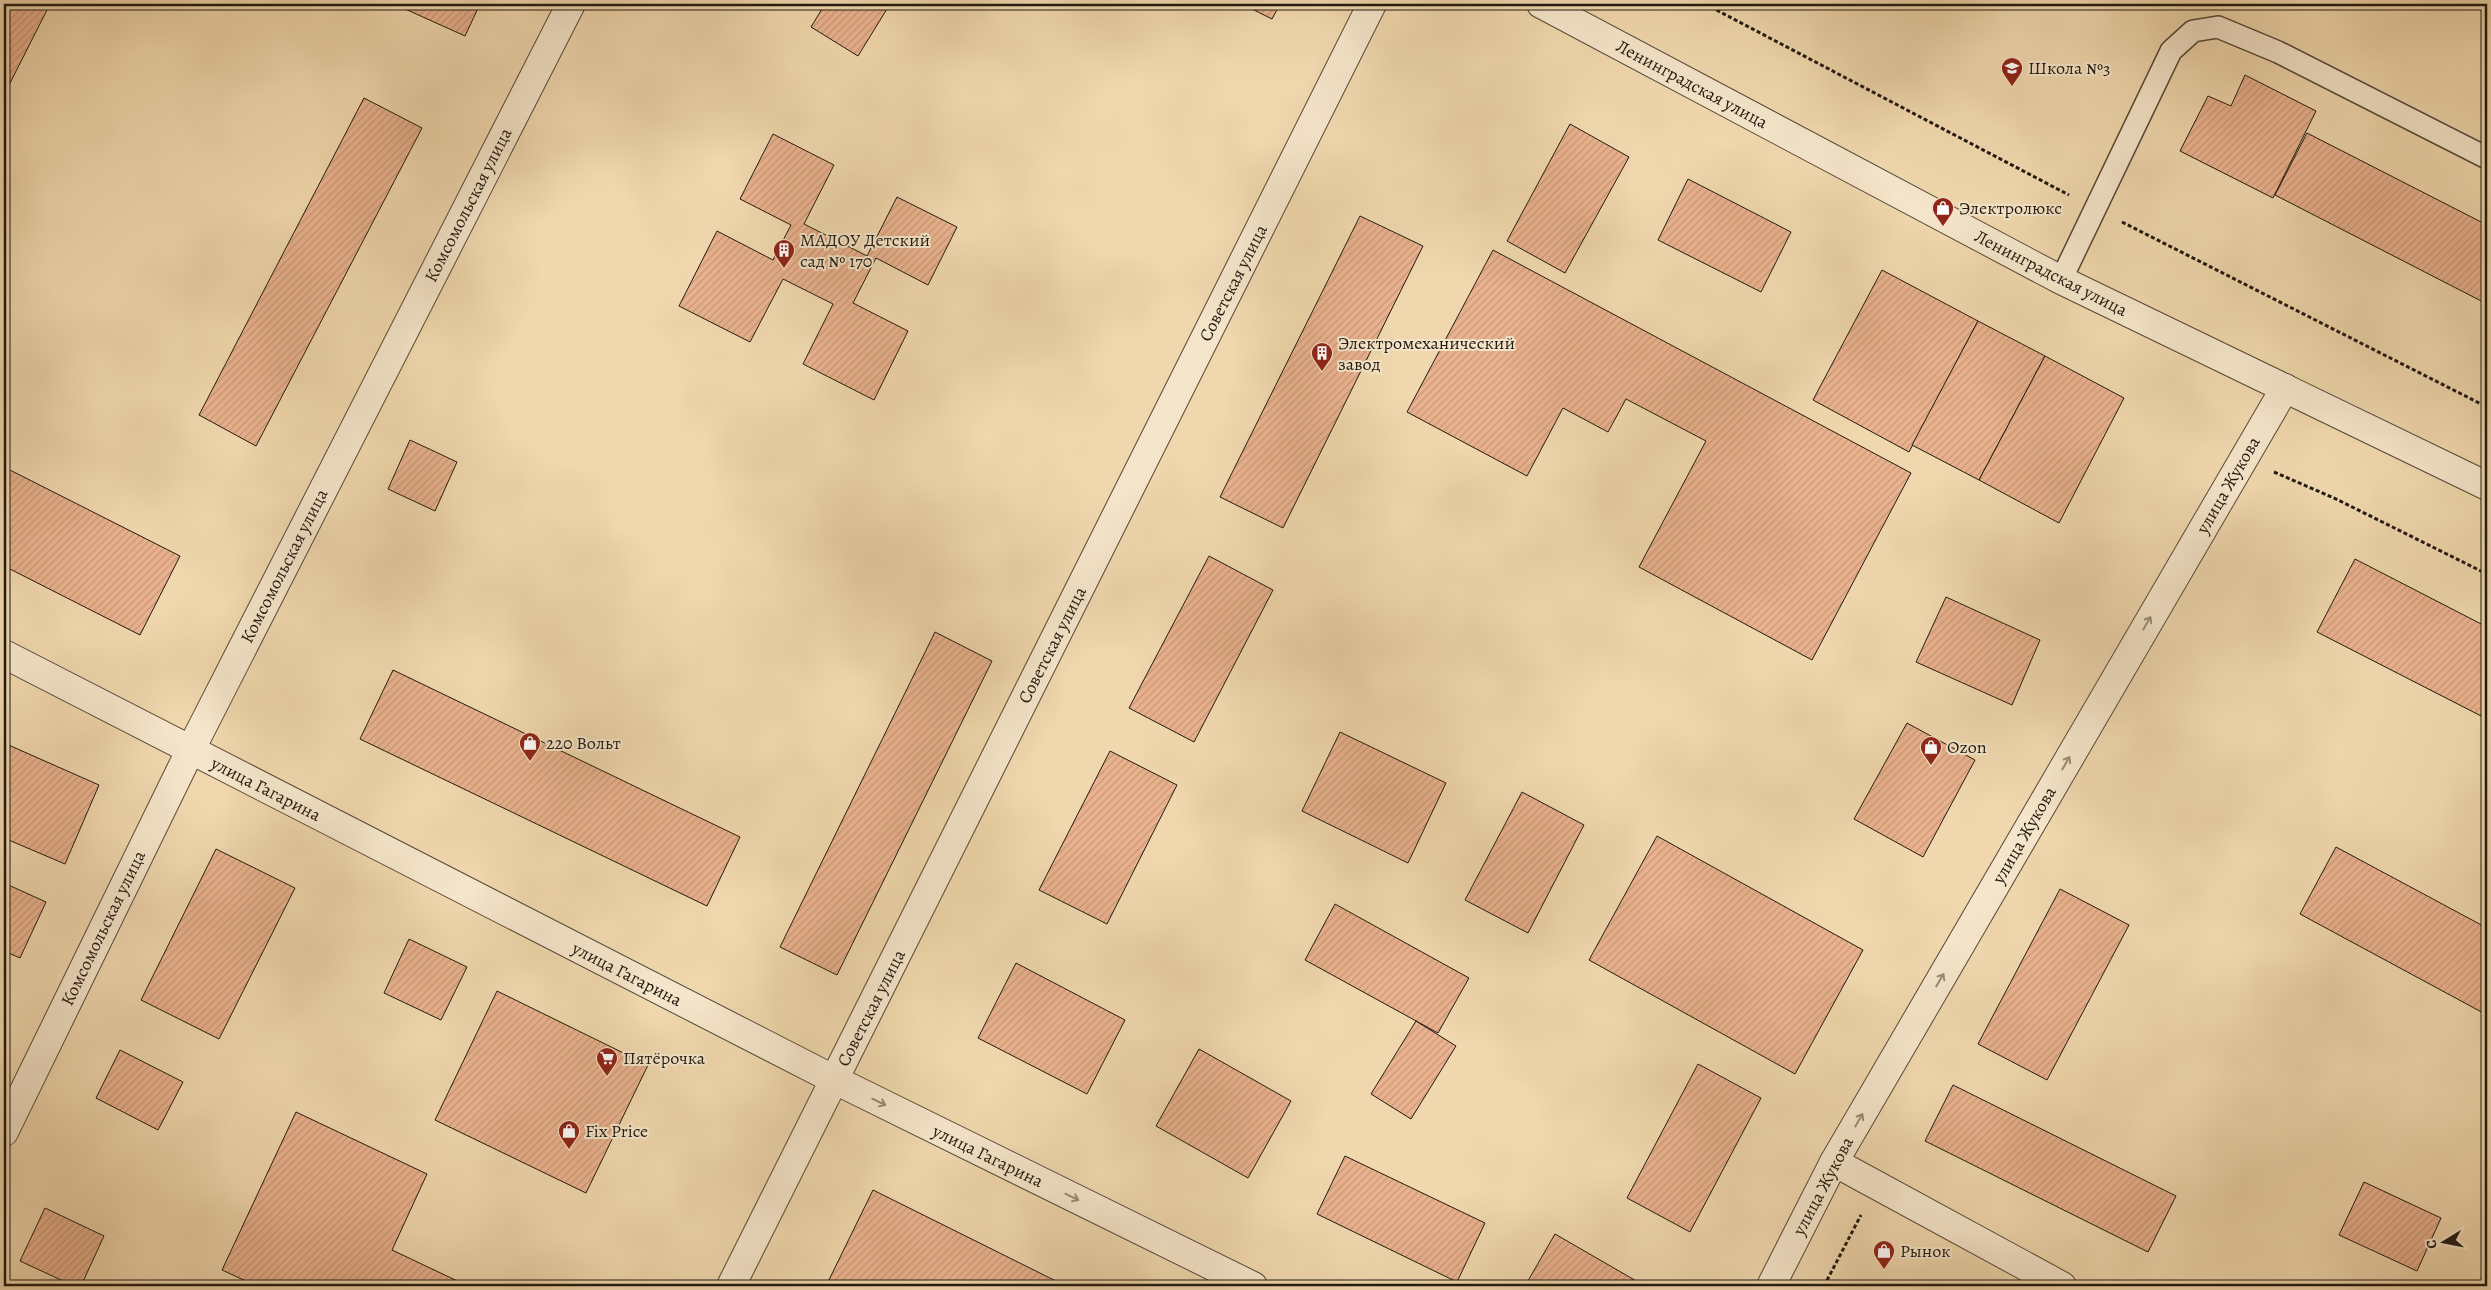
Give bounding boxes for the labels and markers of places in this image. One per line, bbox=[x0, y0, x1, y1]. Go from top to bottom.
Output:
school or university icon: Школа №3 bbox=[2000, 56, 2024, 87]
place label: Школа №3 bbox=[2028, 56, 2111, 80]
shop icon: Электролюкс bbox=[1931, 196, 1955, 227]
place label: Электролюкс bbox=[1959, 196, 2062, 220]
place label: МАДОУ Детский сад № 170 bbox=[800, 228, 930, 273]
building icon: МАДОУ Детский сад № 170 bbox=[772, 238, 796, 269]
place label: Электромеханический завод bbox=[1338, 331, 1515, 376]
building icon: Электромеханический завод bbox=[1310, 341, 1334, 372]
shop icon: 220 Вольт bbox=[518, 731, 542, 762]
place label: 220 Вольт bbox=[546, 731, 621, 755]
shop icon: Ozon bbox=[1919, 735, 1943, 766]
place label: Ozon bbox=[1947, 735, 1987, 759]
supermarket icon: Пятёрочка bbox=[595, 1046, 619, 1077]
place label: Пятёрочка bbox=[623, 1046, 706, 1070]
shop icon: Fix Price bbox=[557, 1119, 581, 1150]
place label: Fix Price bbox=[585, 1119, 648, 1143]
shop icon: Рынок bbox=[1872, 1239, 1896, 1270]
place label: Рынок bbox=[1900, 1239, 1951, 1263]

